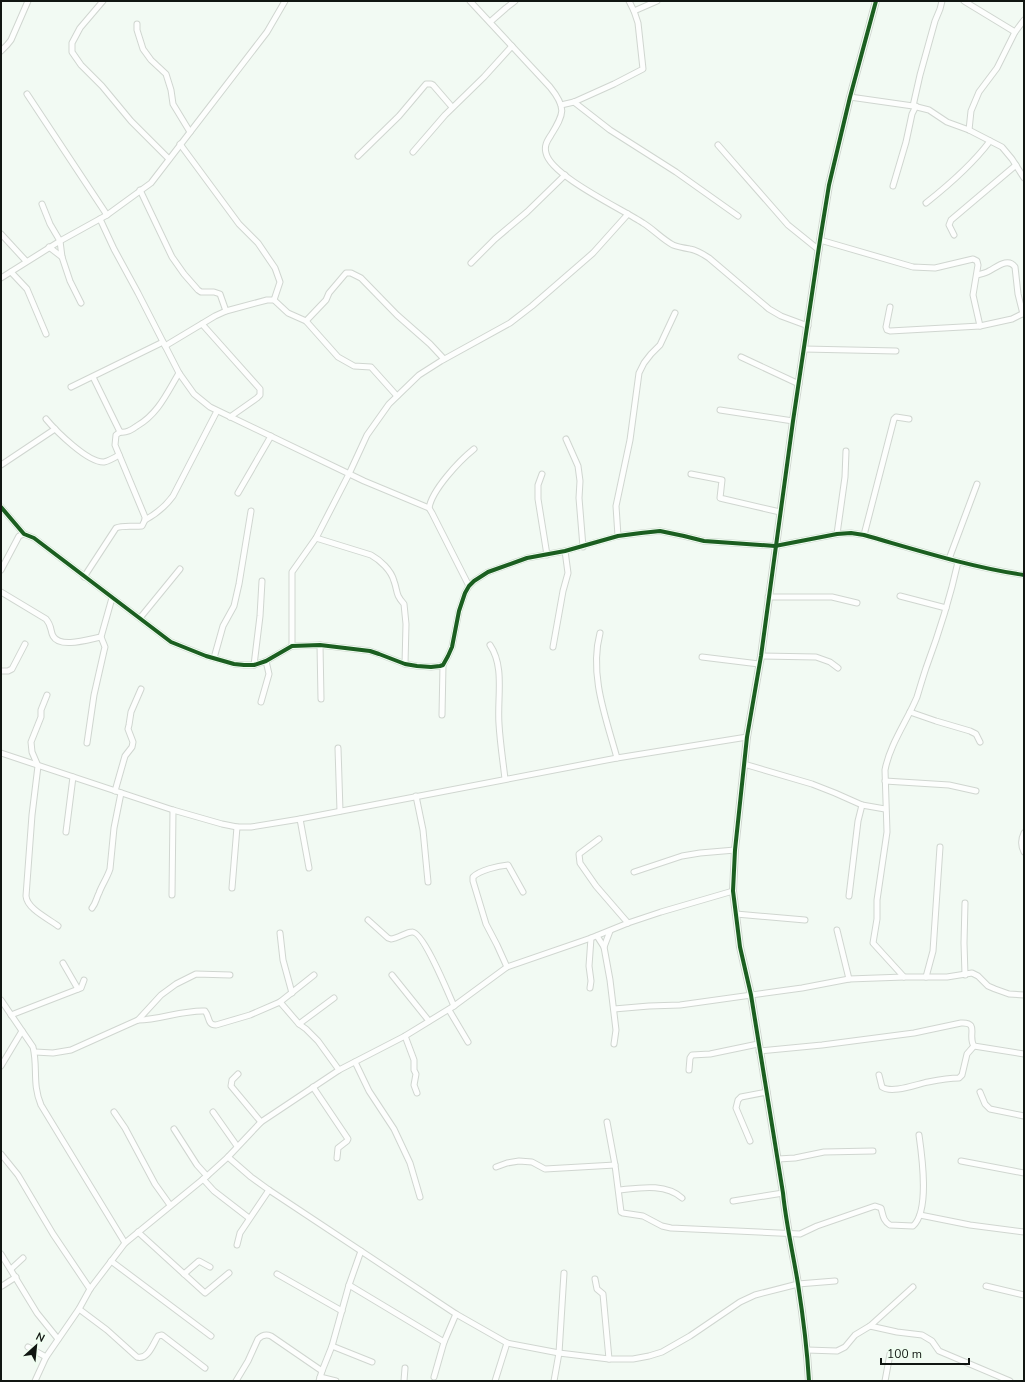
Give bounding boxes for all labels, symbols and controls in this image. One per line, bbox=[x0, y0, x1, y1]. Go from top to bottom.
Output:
north arrow bbox=[16, 1326, 56, 1366]
text: N bbox=[33, 1329, 47, 1346]
scale bar bbox=[881, 1340, 969, 1366]
text: 100 m bbox=[887, 1346, 922, 1362]

